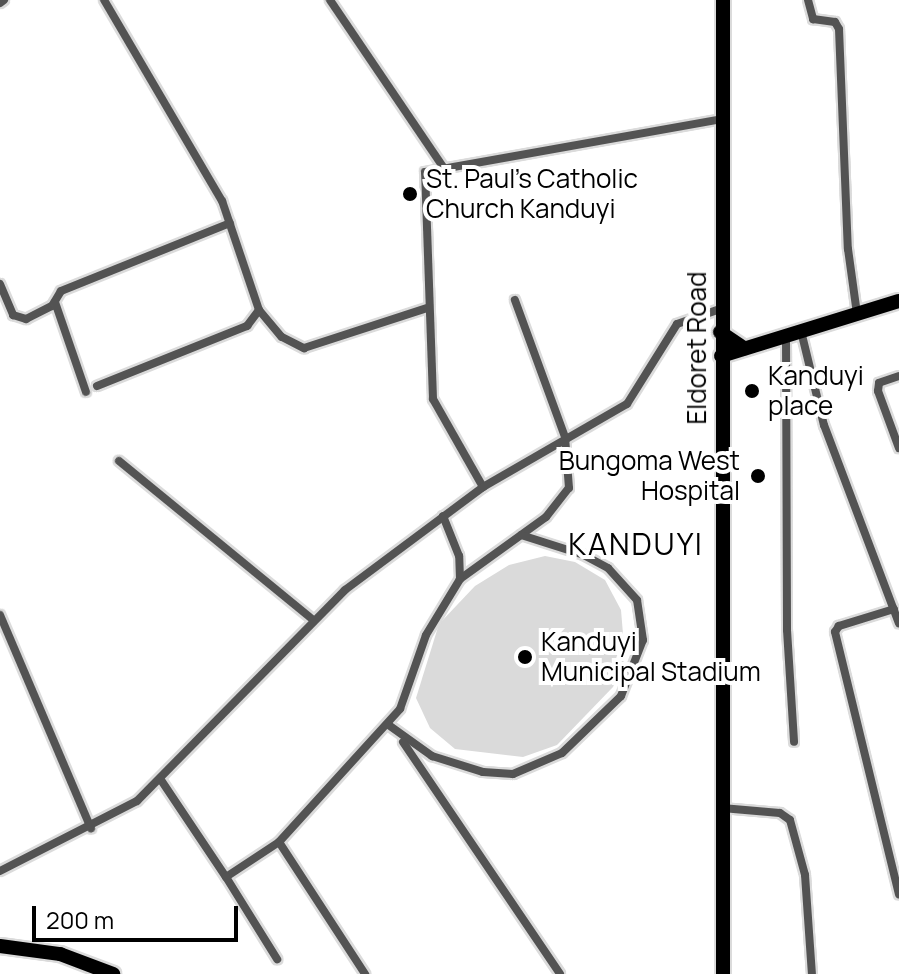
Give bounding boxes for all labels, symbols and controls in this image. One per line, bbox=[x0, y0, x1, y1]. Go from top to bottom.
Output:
place label: St. Paul's Catholic Church Kanduyi bbox=[426, 163, 638, 224]
marker: St. Paul's Catholic Church Kanduyi bbox=[401, 185, 419, 203]
street label: Eldoret Road bbox=[681, 271, 713, 425]
place label: Kanduyi place bbox=[768, 360, 864, 422]
marker: Kanduyi place bbox=[743, 382, 761, 400]
place label: Bungoma West Hospital bbox=[559, 445, 740, 506]
marker: Bungoma West Hospital bbox=[747, 465, 769, 487]
district label: KANDUYI bbox=[568, 526, 704, 562]
place label: Kanduyi Municipal Stadium bbox=[541, 626, 761, 688]
marker: Kanduyi Municipal Stadium bbox=[516, 648, 534, 666]
scale bar bbox=[36, 890, 242, 940]
text: 200 m bbox=[46, 903, 114, 936]

